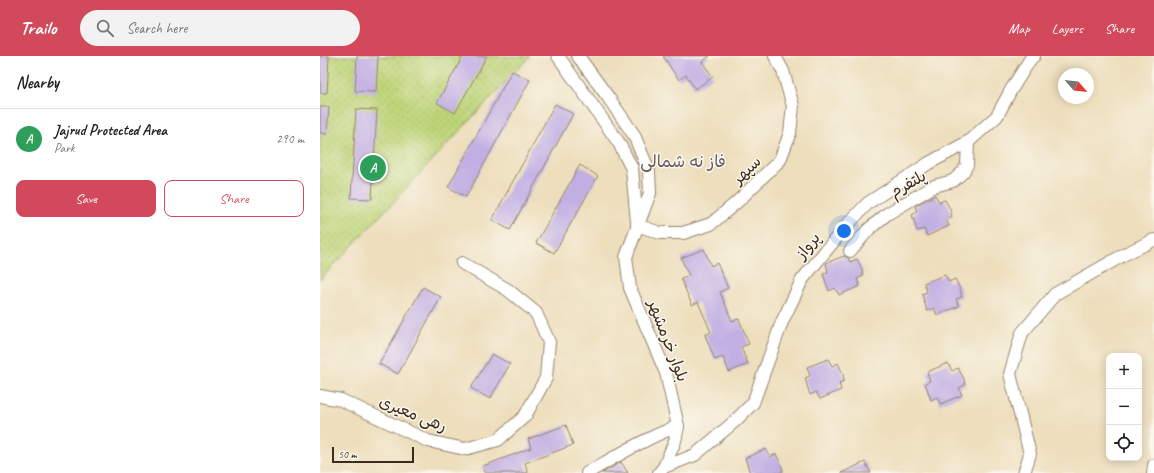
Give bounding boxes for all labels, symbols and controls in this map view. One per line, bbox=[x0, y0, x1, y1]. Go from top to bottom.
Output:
search box bbox=[80, 10, 360, 46]
text: Trailo bbox=[20, 16, 56, 40]
icon: search bbox=[94, 17, 116, 39]
text: Search here bbox=[126, 19, 188, 38]
text: Map bbox=[1008, 20, 1030, 37]
text: Layers bbox=[1052, 20, 1083, 37]
text: Share bbox=[1105, 20, 1134, 37]
north arrow bbox=[1058, 68, 1094, 104]
text: Nearby bbox=[16, 72, 59, 93]
text: Jajrud Protected Area bbox=[54, 121, 167, 140]
text: A bbox=[26, 131, 32, 147]
text: 290 m bbox=[276, 131, 304, 147]
text: Park bbox=[54, 140, 75, 156]
district label: فاز نه شمالی bbox=[640, 151, 726, 172]
street label: سپهر bbox=[727, 152, 765, 190]
pin: A bbox=[360, 153, 386, 183]
street label: پلتفرم bbox=[886, 166, 931, 204]
button: Save bbox=[16, 180, 156, 217]
button: Share bbox=[164, 180, 304, 217]
your location bbox=[834, 221, 854, 241]
street label: پرواز bbox=[790, 229, 825, 265]
street label: بلوار خرمشهر bbox=[643, 295, 693, 385]
map controls bbox=[1106, 353, 1142, 461]
button: + bbox=[1106, 353, 1142, 389]
button: − bbox=[1106, 389, 1142, 425]
street label: رهی معیری bbox=[376, 391, 450, 437]
button: locate bbox=[1106, 425, 1142, 461]
scale bar bbox=[332, 445, 414, 464]
text: 50 m bbox=[338, 447, 357, 461]

